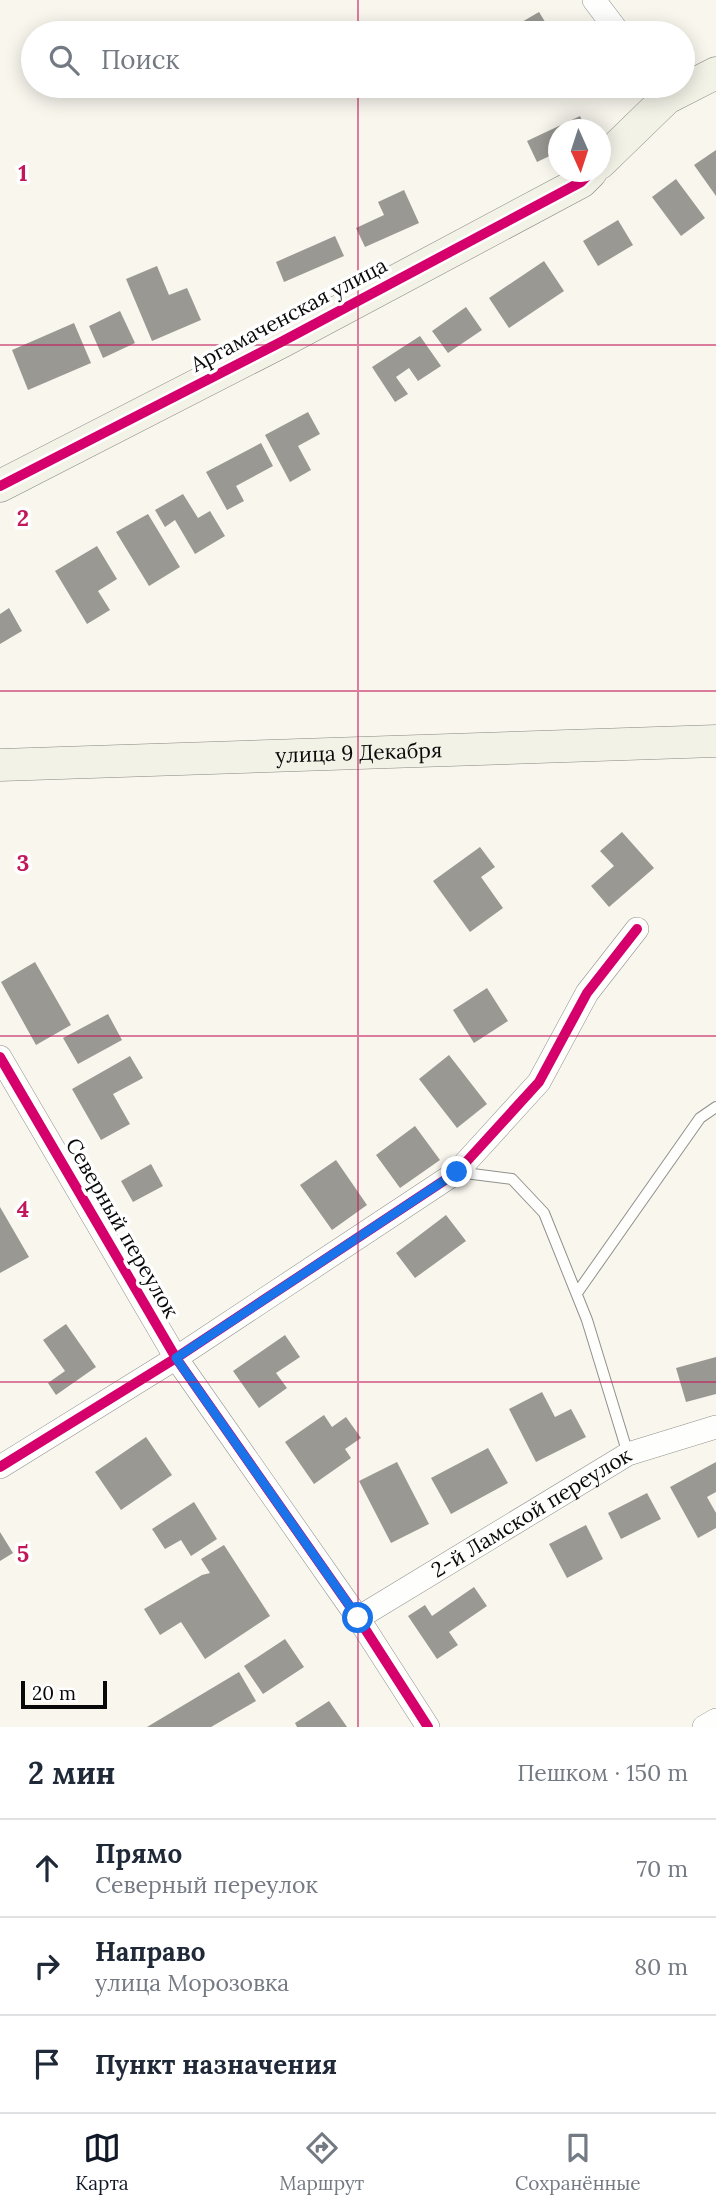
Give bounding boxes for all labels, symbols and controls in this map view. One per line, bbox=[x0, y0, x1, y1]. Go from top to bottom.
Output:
search box bbox=[21, 21, 695, 98]
icon: search bbox=[45, 41, 83, 79]
text: Поиск bbox=[101, 43, 180, 76]
north arrow bbox=[548, 119, 611, 182]
text: 1 bbox=[18, 158, 28, 187]
street label: Аргамаченская улица bbox=[185, 251, 392, 378]
text: 2 bbox=[17, 503, 29, 532]
street label: улица 9 Декабря bbox=[275, 736, 443, 769]
text: 3 bbox=[17, 848, 29, 877]
street label: Северный переулок bbox=[60, 1133, 185, 1323]
route end bbox=[441, 1156, 472, 1187]
text: 4 bbox=[17, 1194, 29, 1223]
street label: 2-й Ламской переулок bbox=[426, 1441, 637, 1583]
text: 5 bbox=[17, 1539, 29, 1568]
route start bbox=[342, 1602, 373, 1633]
scale bar bbox=[21, 1678, 107, 1710]
text: 20 m bbox=[32, 1681, 76, 1705]
text: 2 мин bbox=[28, 1754, 116, 1792]
text: Пешком · 150 m bbox=[517, 1758, 688, 1787]
text: Прямо bbox=[95, 1837, 182, 1870]
icon: ahead bbox=[28, 1849, 66, 1887]
text: 70 m bbox=[637, 1854, 688, 1883]
text: Северный переулок bbox=[95, 1870, 318, 1899]
text: Направо bbox=[95, 1935, 206, 1968]
icon: right bbox=[28, 1947, 66, 1985]
text: 80 m bbox=[634, 1952, 688, 1981]
text: улица Морозовка bbox=[95, 1968, 289, 1997]
icon: arrive bbox=[28, 2045, 66, 2083]
text: Пункт назначения bbox=[95, 2048, 337, 2081]
tab: Карта bbox=[75, 2129, 129, 2195]
tab: Маршрут bbox=[279, 2129, 364, 2195]
tab: Сохранённые bbox=[515, 2129, 641, 2195]

